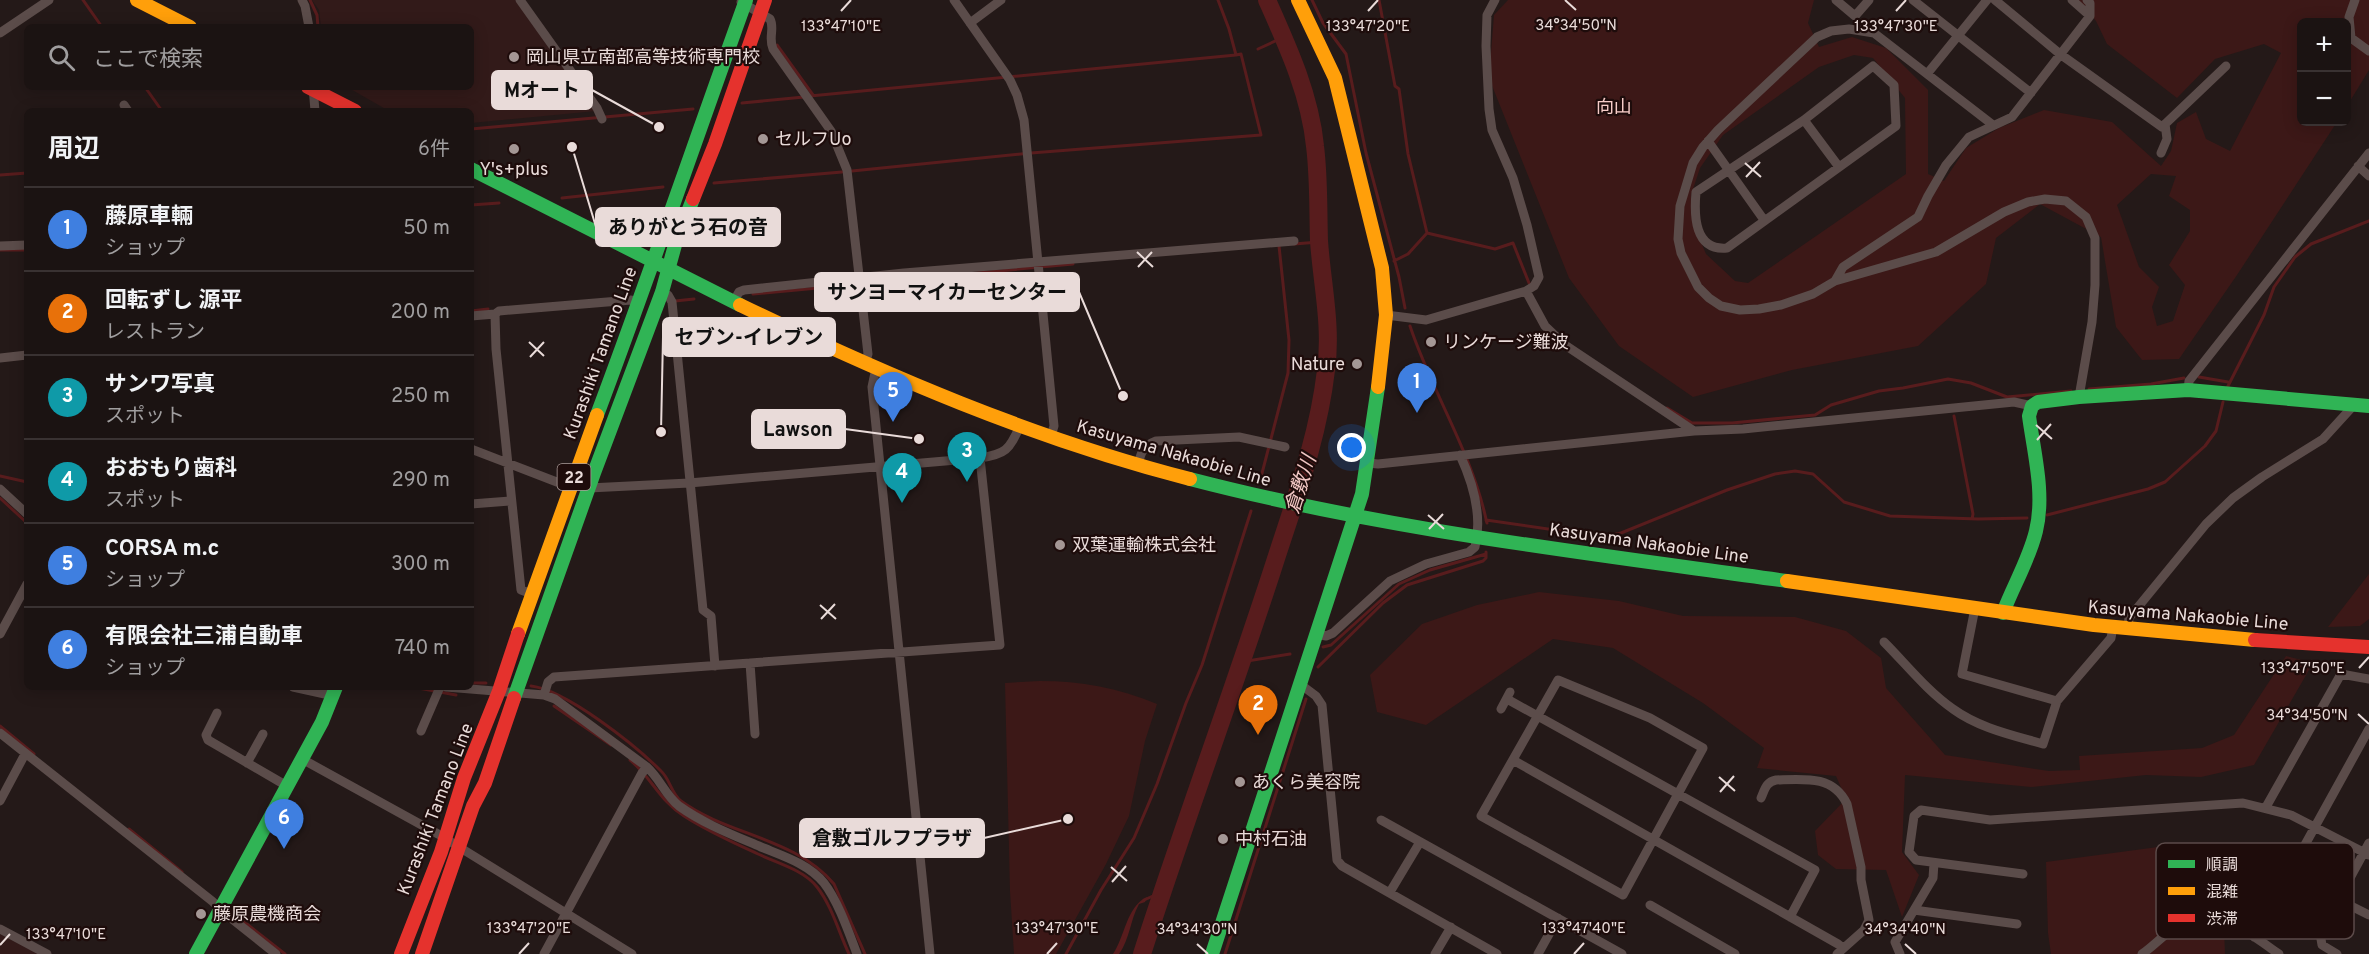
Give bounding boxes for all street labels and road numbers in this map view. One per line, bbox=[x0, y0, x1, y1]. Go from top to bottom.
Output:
street label: Kurashiki Tamano Line bbox=[559, 264, 643, 443]
street label: Kasuyama Nakaobie Line bbox=[1074, 416, 1274, 493]
road number: 22 bbox=[558, 464, 590, 490]
street label: Kasuyama Nakaobie Line bbox=[1547, 519, 1750, 570]
street label: Kasuyama Nakaobie Line bbox=[2087, 596, 2289, 637]
street label: Kurashiki Tamano Line bbox=[393, 720, 480, 899]

